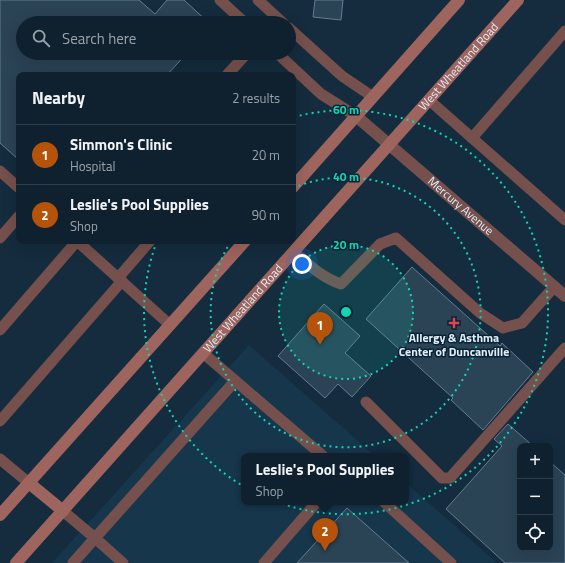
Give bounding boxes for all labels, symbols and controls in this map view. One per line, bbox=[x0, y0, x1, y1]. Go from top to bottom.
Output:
search box bbox=[16, 16, 296, 60]
street label: West Wheatland Road bbox=[414, 18, 503, 115]
icon: search bbox=[30, 27, 52, 49]
text: Search here bbox=[62, 27, 136, 50]
text: Nearby bbox=[32, 85, 85, 111]
text: 2 results bbox=[232, 88, 280, 108]
text: 60 m bbox=[333, 100, 359, 119]
text: Simmon's Clinic bbox=[70, 133, 172, 156]
text: 1 bbox=[41, 145, 49, 165]
text: 20 m bbox=[252, 145, 280, 165]
text: Hospital bbox=[70, 156, 115, 176]
text: 40 m bbox=[333, 167, 359, 186]
street label: Mercury Avenue bbox=[424, 172, 498, 240]
text: Leslie's Pool Supplies bbox=[70, 193, 209, 216]
text: 2 bbox=[41, 205, 49, 225]
text: 90 m bbox=[252, 205, 280, 225]
text: Shop bbox=[70, 216, 98, 236]
text: 20 m bbox=[333, 235, 359, 254]
your location bbox=[292, 254, 312, 274]
street label: West Wheatland Road bbox=[198, 260, 287, 356]
centre of rings bbox=[339, 305, 353, 319]
pin: 1 bbox=[307, 312, 333, 345]
marker: Allergy & Asthma Center of Duncanville bbox=[448, 317, 460, 329]
place label: Allergy & Asthma Center of Duncanville bbox=[399, 328, 509, 361]
map controls bbox=[517, 443, 553, 551]
button: + bbox=[517, 443, 553, 479]
popup bbox=[241, 453, 409, 505]
text: Leslie's Pool Supplies bbox=[256, 458, 394, 481]
button: − bbox=[517, 479, 553, 515]
text: Shop bbox=[256, 481, 283, 501]
button: locate bbox=[517, 515, 553, 551]
pin: 2 bbox=[312, 518, 338, 551]

